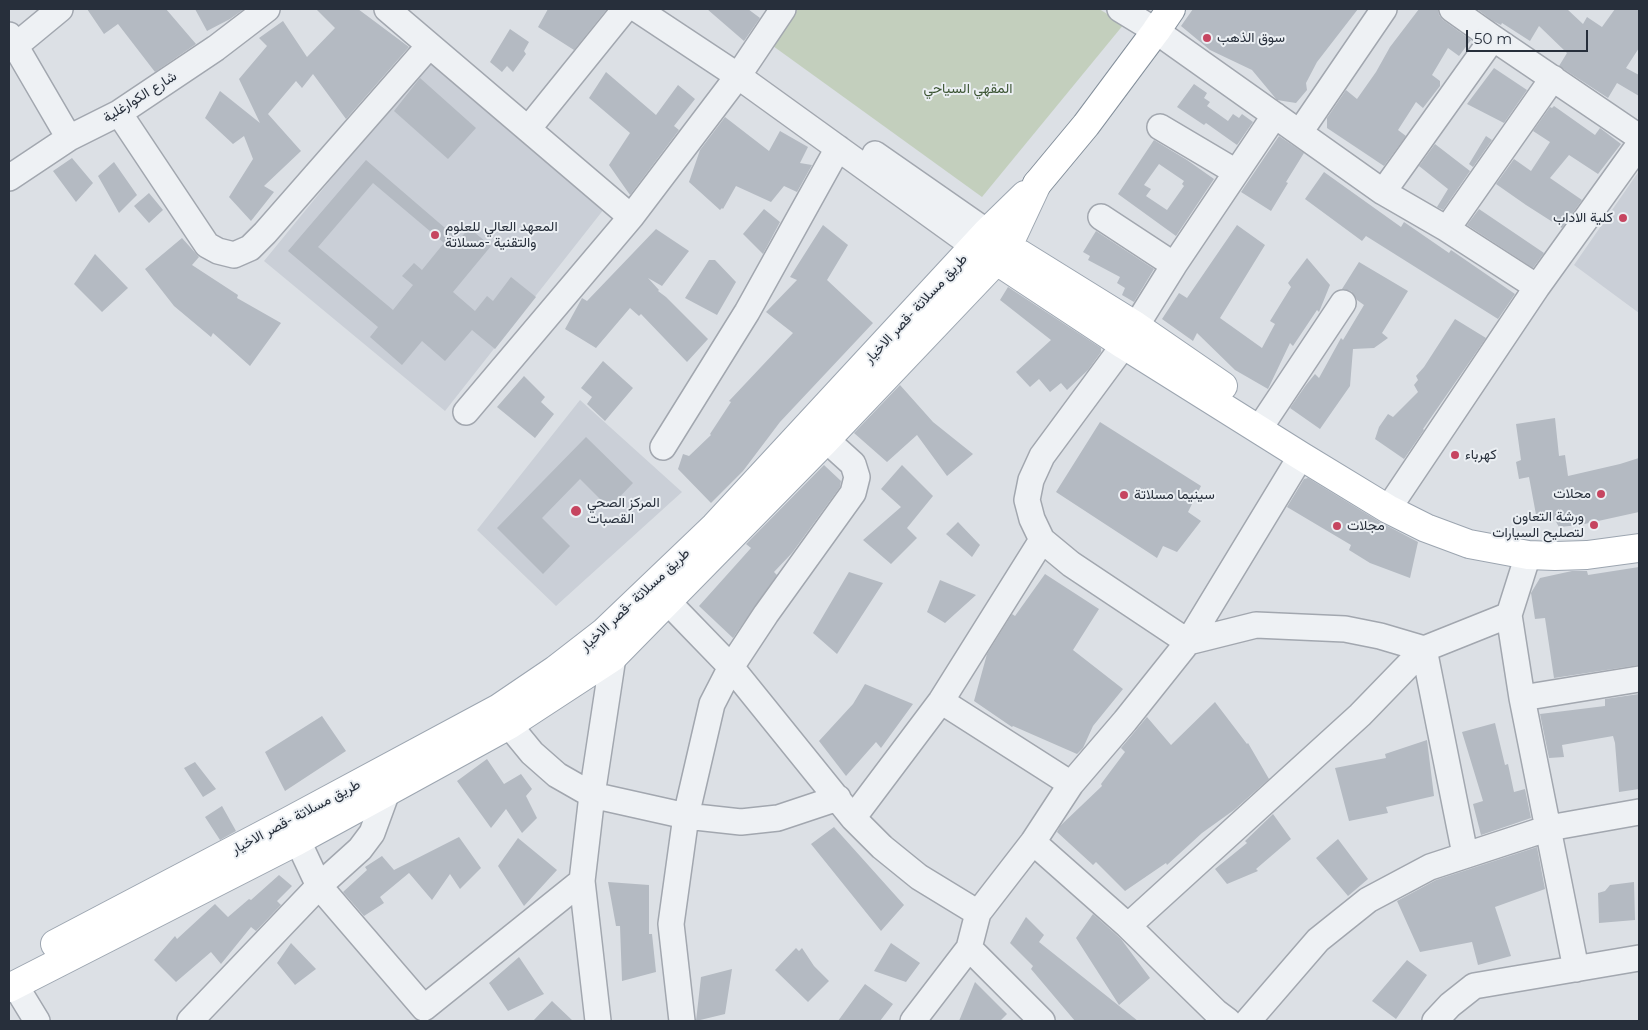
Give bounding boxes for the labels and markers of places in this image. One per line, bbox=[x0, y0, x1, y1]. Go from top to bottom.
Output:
place label: سوق الذهب bbox=[1217, 30, 1285, 46]
marker: سوق الذهب bbox=[1201, 32, 1213, 44]
place label: كلية الاداب bbox=[1553, 210, 1613, 226]
marker: كلية الاداب bbox=[1617, 212, 1629, 224]
place label: المعهد العالي للعلوم والتقنية -مسلاتة bbox=[445, 219, 558, 252]
marker: المعهد العالي للعلوم والتقنية -مسلاتة bbox=[429, 229, 441, 241]
place label: كهرباء bbox=[1465, 447, 1497, 463]
marker: كهرباء bbox=[1449, 449, 1461, 461]
place label: محلات bbox=[1553, 486, 1591, 502]
place label: سينيما مسلاتة bbox=[1134, 487, 1215, 503]
marker: محلات bbox=[1595, 488, 1607, 500]
marker: سينيما مسلاتة bbox=[1118, 489, 1130, 501]
place label: المركز الصحي القصبات bbox=[587, 495, 660, 528]
marker: المركز الصحي القصبات bbox=[569, 504, 583, 518]
place label: ورشة التعاون لتصليح السيارات bbox=[1492, 509, 1584, 542]
place label: مجلات bbox=[1347, 518, 1385, 534]
marker: ورشة التعاون لتصليح السيارات bbox=[1588, 519, 1600, 531]
marker: مجلات bbox=[1331, 520, 1343, 532]

